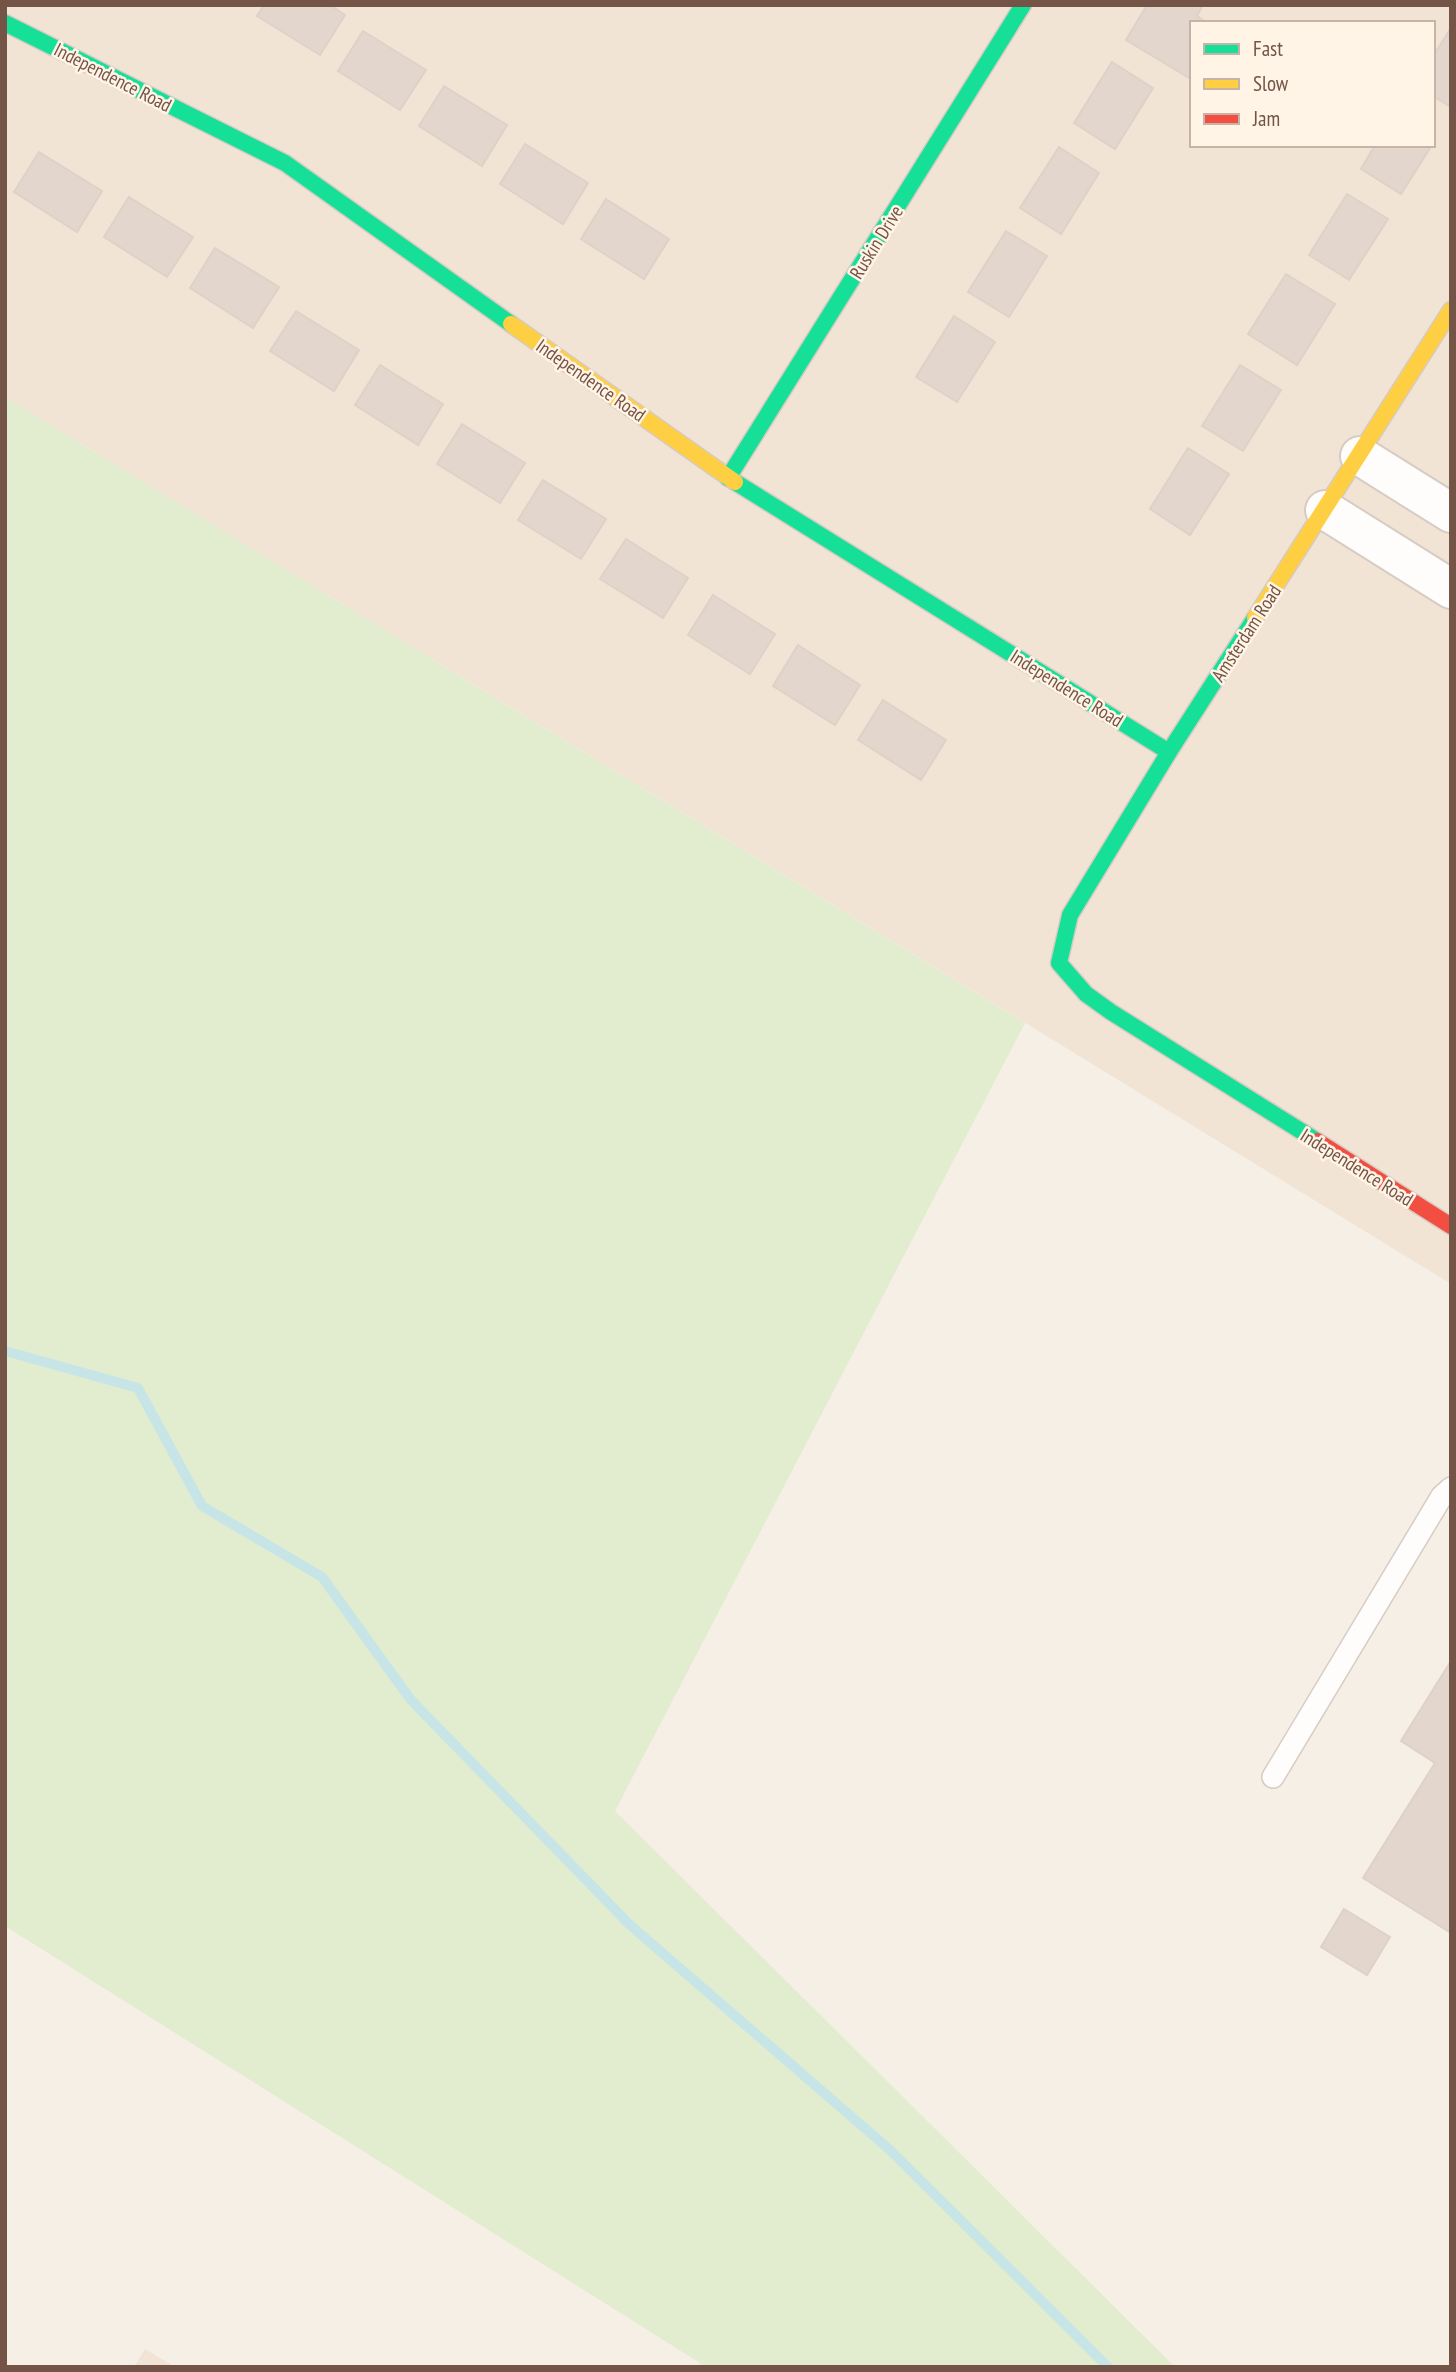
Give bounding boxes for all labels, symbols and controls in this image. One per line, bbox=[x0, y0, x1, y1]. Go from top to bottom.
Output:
legend bbox=[1190, 21, 1435, 147]
text: Fast bbox=[1253, 35, 1283, 62]
street label: Independence Road bbox=[50, 37, 176, 117]
text: Slow bbox=[1253, 70, 1289, 97]
text: Jam bbox=[1252, 105, 1280, 132]
street label: Ruskin Drive bbox=[844, 201, 908, 283]
street label: Independence Road bbox=[532, 333, 650, 427]
street label: Amsterdam Road bbox=[1206, 580, 1286, 686]
street label: Independence Road bbox=[1006, 644, 1128, 732]
street label: Independence Road bbox=[1296, 1123, 1418, 1211]

